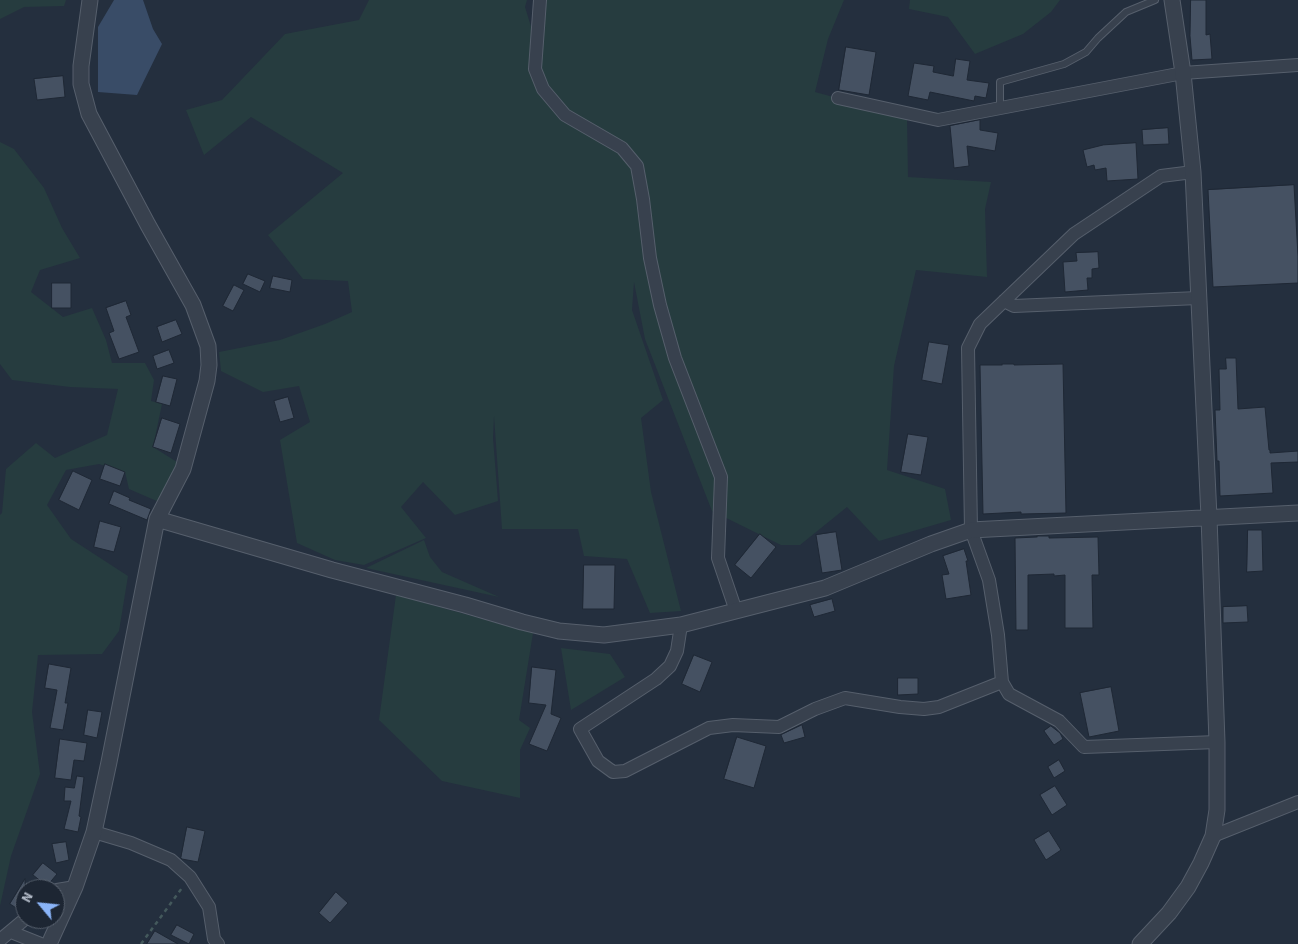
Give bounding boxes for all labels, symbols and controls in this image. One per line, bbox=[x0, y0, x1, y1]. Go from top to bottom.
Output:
north arrow bbox=[15, 879, 65, 929]
text: N bbox=[17, 889, 39, 906]

